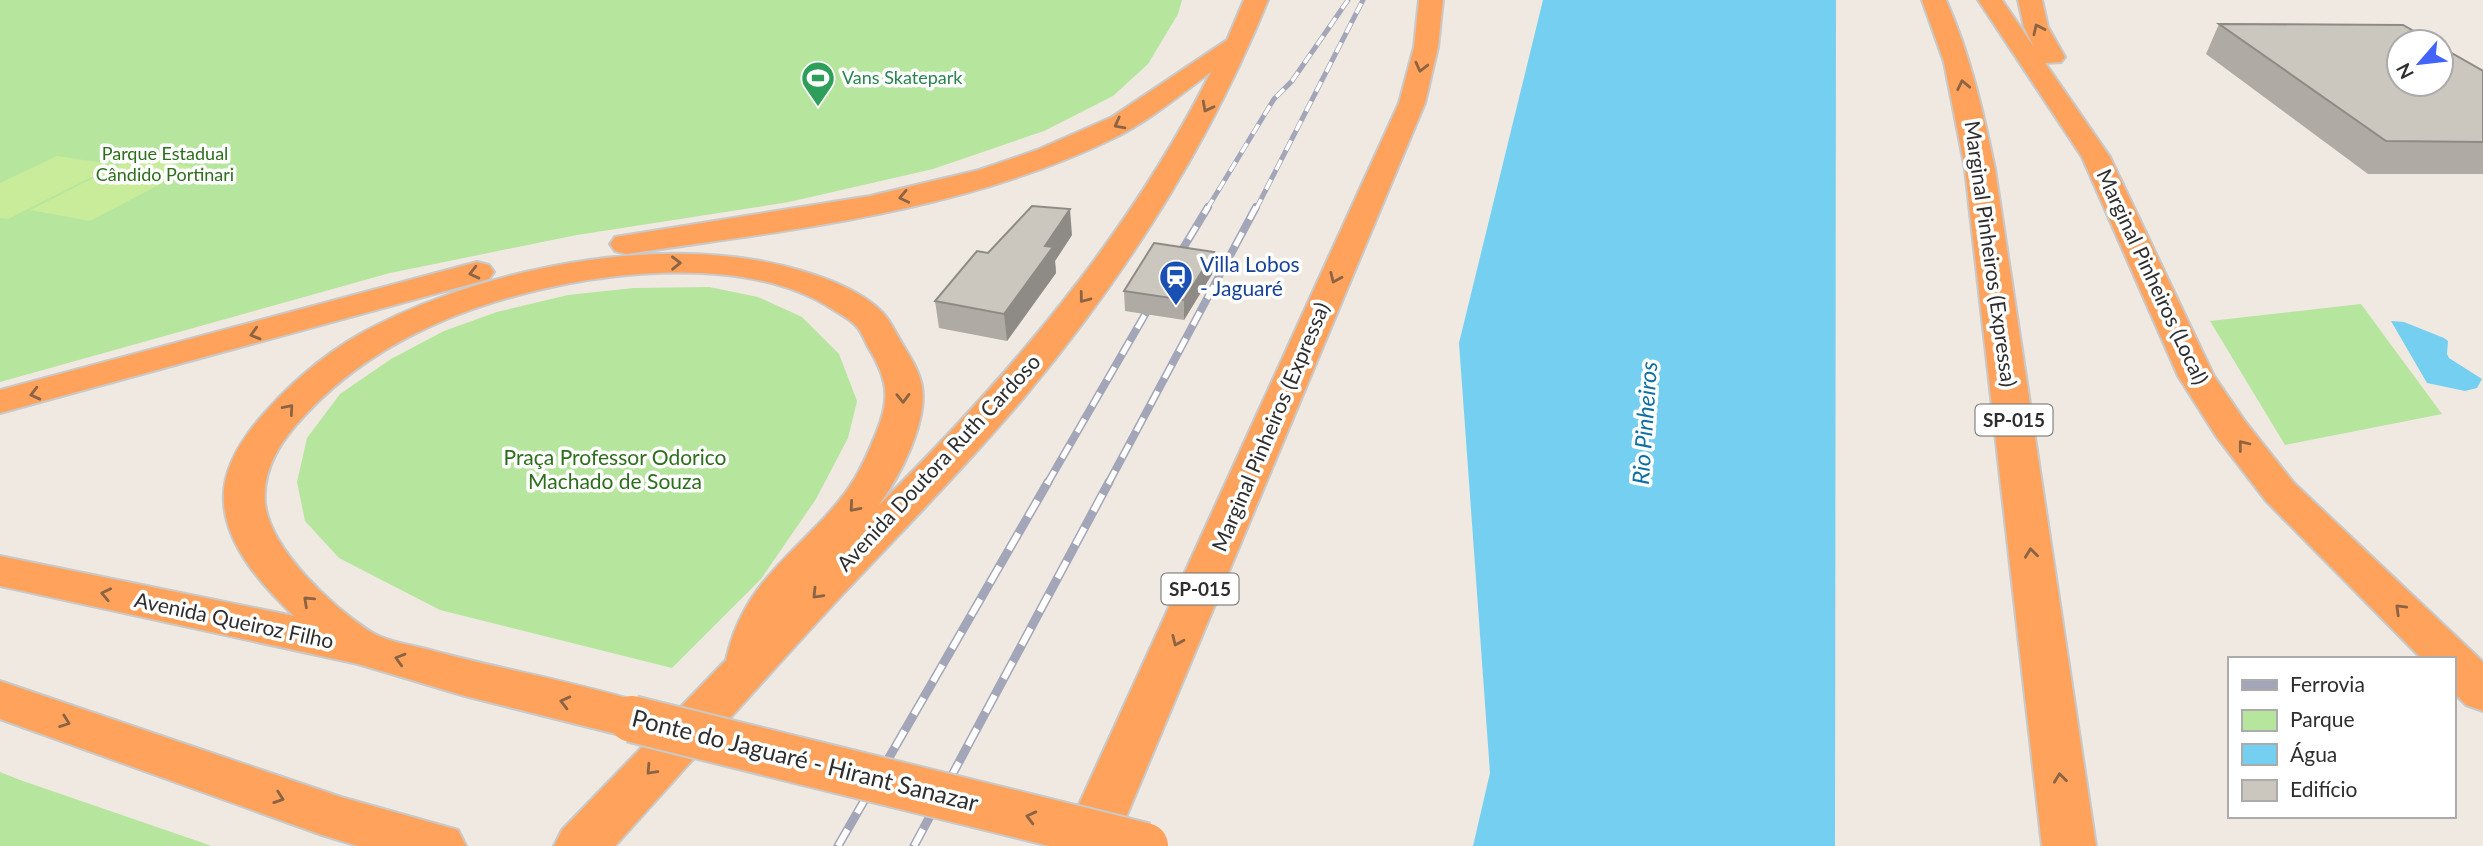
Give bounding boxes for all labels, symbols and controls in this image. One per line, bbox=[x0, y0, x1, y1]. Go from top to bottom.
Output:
one-way arrow bbox=[2032, 24, 2046, 36]
north arrow bbox=[2385, 28, 2455, 98]
sports icon: Vans Skatepark bbox=[799, 59, 837, 108]
text: N bbox=[2391, 59, 2418, 83]
one-way arrow bbox=[1415, 61, 1429, 73]
place label: Vans Skatepark bbox=[842, 66, 963, 88]
one-way arrow bbox=[1957, 79, 1972, 91]
one-way arrow bbox=[1202, 99, 1215, 112]
one-way arrow bbox=[1114, 116, 1126, 129]
street label: Marginal Pinheiros (Expressa) bbox=[1960, 119, 2023, 388]
park label: Parque Estadual Cândido Portinari bbox=[96, 142, 234, 185]
street label: Marginal Pinheiros (Local) bbox=[2092, 165, 2214, 388]
one-way arrow bbox=[898, 189, 910, 204]
place label: Villa Lobos - Jaguaré bbox=[1200, 251, 1300, 300]
one-way arrow bbox=[671, 255, 681, 271]
station icon: Villa Lobos - Jaguaré bbox=[1157, 258, 1195, 307]
one-way arrow bbox=[468, 265, 480, 279]
one-way arrow bbox=[1329, 271, 1343, 283]
one-way arrow bbox=[1080, 290, 1092, 302]
street label: Marginal Pinheiros (Expressa) bbox=[1206, 298, 1334, 555]
one-way arrow bbox=[249, 325, 261, 340]
street label: Avenida Doutora Ruth Cardoso bbox=[831, 348, 1045, 575]
water label: Rio Pinheiros bbox=[1626, 360, 1662, 485]
one-way arrow bbox=[29, 386, 41, 400]
one-way arrow bbox=[895, 393, 910, 404]
one-way arrow bbox=[281, 404, 293, 417]
road number: SP-015 bbox=[1976, 404, 2052, 436]
one-way arrow bbox=[2239, 440, 2252, 452]
park label: Praça Professor Odorico Machado de Souza bbox=[503, 444, 727, 493]
one-way arrow bbox=[850, 499, 862, 512]
one-way arrow bbox=[2023, 547, 2038, 559]
road number: SP-015 bbox=[1162, 574, 1238, 604]
street label: Avenida Queiroz Filho bbox=[132, 586, 336, 653]
one-way arrow bbox=[813, 586, 826, 599]
one-way arrow bbox=[100, 587, 112, 602]
one-way arrow bbox=[303, 597, 316, 610]
one-way arrow bbox=[2395, 604, 2408, 617]
one-way arrow bbox=[1172, 634, 1186, 646]
one-way arrow bbox=[394, 653, 406, 668]
legend bbox=[2228, 657, 2455, 818]
text: Ferrovia bbox=[2290, 671, 2365, 696]
one-way arrow bbox=[559, 696, 571, 710]
street label: Ponte do Jaguaré - Hirant Sanazar bbox=[629, 702, 982, 817]
text: Parque bbox=[2290, 706, 2355, 731]
one-way arrow bbox=[58, 714, 70, 728]
text: Água bbox=[2290, 741, 2337, 766]
one-way arrow bbox=[647, 762, 660, 775]
one-way arrow bbox=[2053, 773, 2068, 784]
text: Edifício bbox=[2290, 776, 2358, 801]
one-way arrow bbox=[273, 790, 285, 804]
one-way arrow bbox=[1025, 811, 1037, 825]

